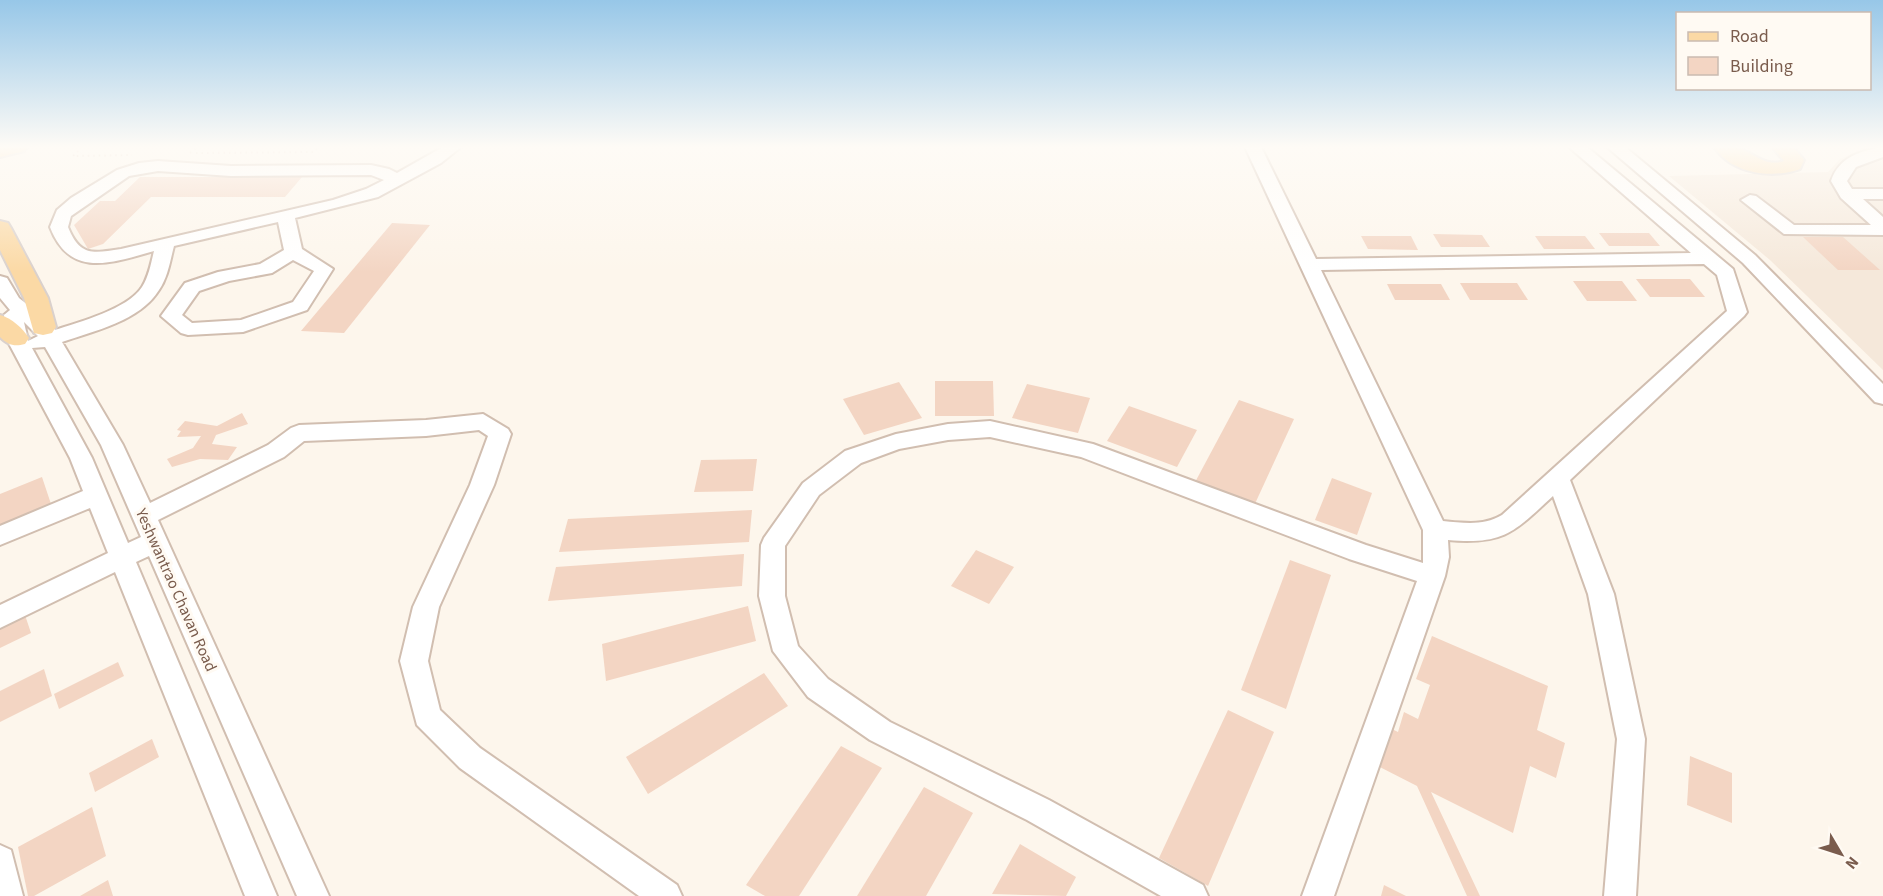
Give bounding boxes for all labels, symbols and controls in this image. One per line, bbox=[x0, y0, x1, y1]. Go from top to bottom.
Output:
legend bbox=[1676, 12, 1871, 90]
text: Road bbox=[1730, 24, 1769, 49]
text: Building bbox=[1730, 54, 1793, 79]
street label: Yeshwantrao Chavan Road bbox=[130, 504, 222, 675]
north arrow bbox=[1811, 824, 1871, 884]
text: N bbox=[1840, 852, 1864, 874]

